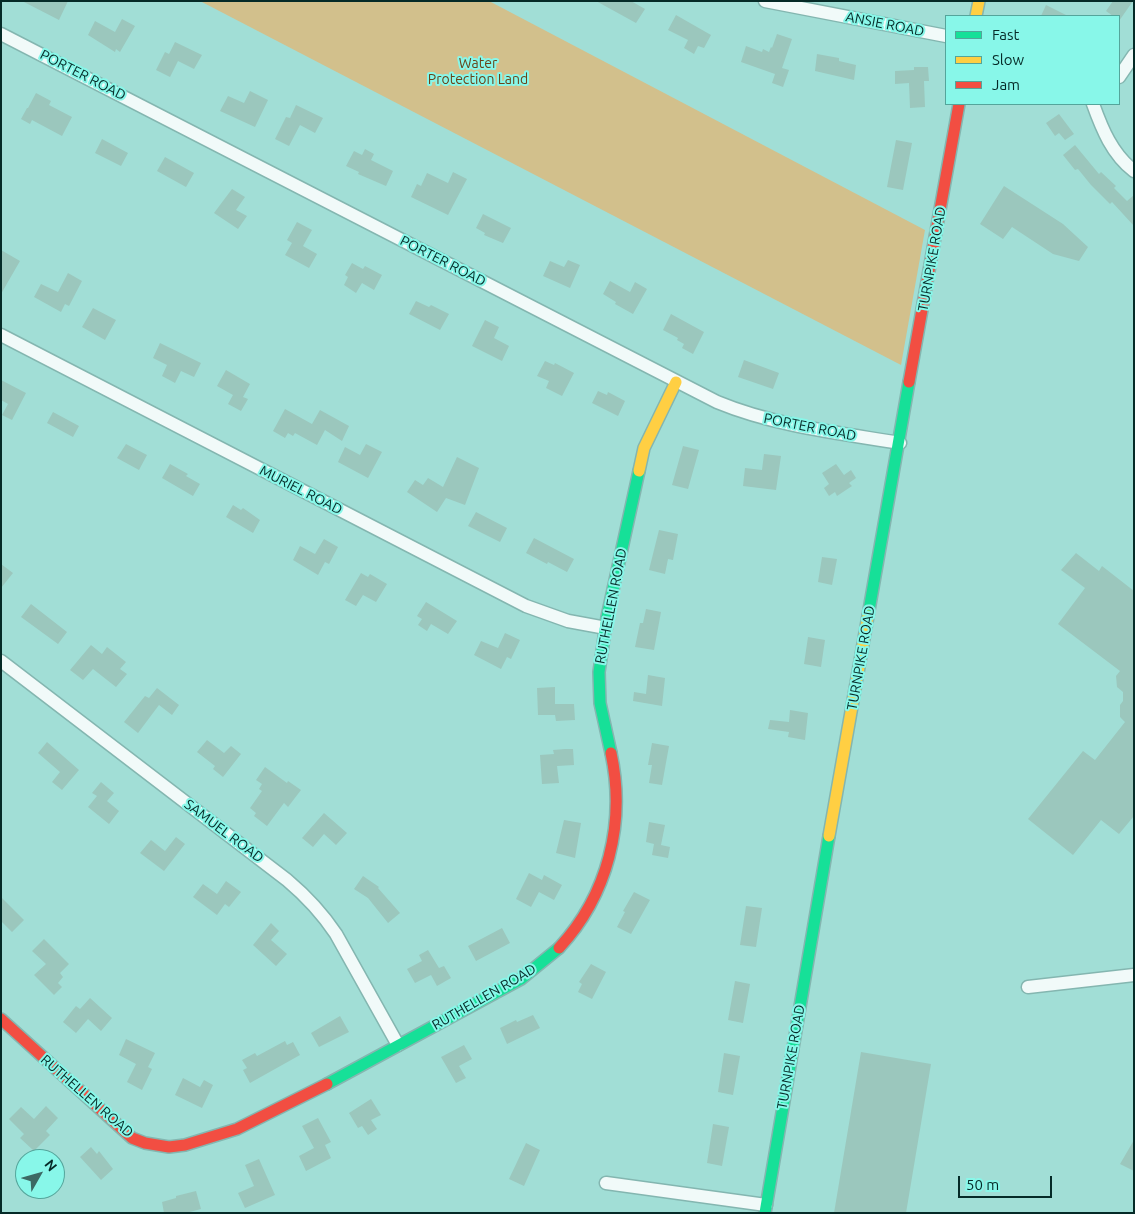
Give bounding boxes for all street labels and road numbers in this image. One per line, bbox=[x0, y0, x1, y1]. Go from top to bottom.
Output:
street label: ANSIE ROAD bbox=[844, 8, 926, 40]
street label: PORTER ROAD bbox=[37, 46, 129, 104]
street label: TURNPIKE ROAD bbox=[915, 205, 949, 313]
street label: PORTER ROAD bbox=[397, 232, 489, 290]
street label: PORTER ROAD bbox=[762, 410, 858, 444]
street label: MURIEL ROAD bbox=[257, 462, 345, 518]
street label: RUTHELLEN ROAD bbox=[592, 547, 630, 665]
street label: TURNPIKE ROAD bbox=[844, 604, 878, 712]
street label: SAMUEL ROAD bbox=[181, 796, 267, 866]
street label: RUTHELLEN ROAD bbox=[429, 960, 539, 1034]
street label: TURNPIKE ROAD bbox=[774, 1003, 808, 1111]
street label: RUTHELLEN ROAD bbox=[37, 1051, 137, 1141]

